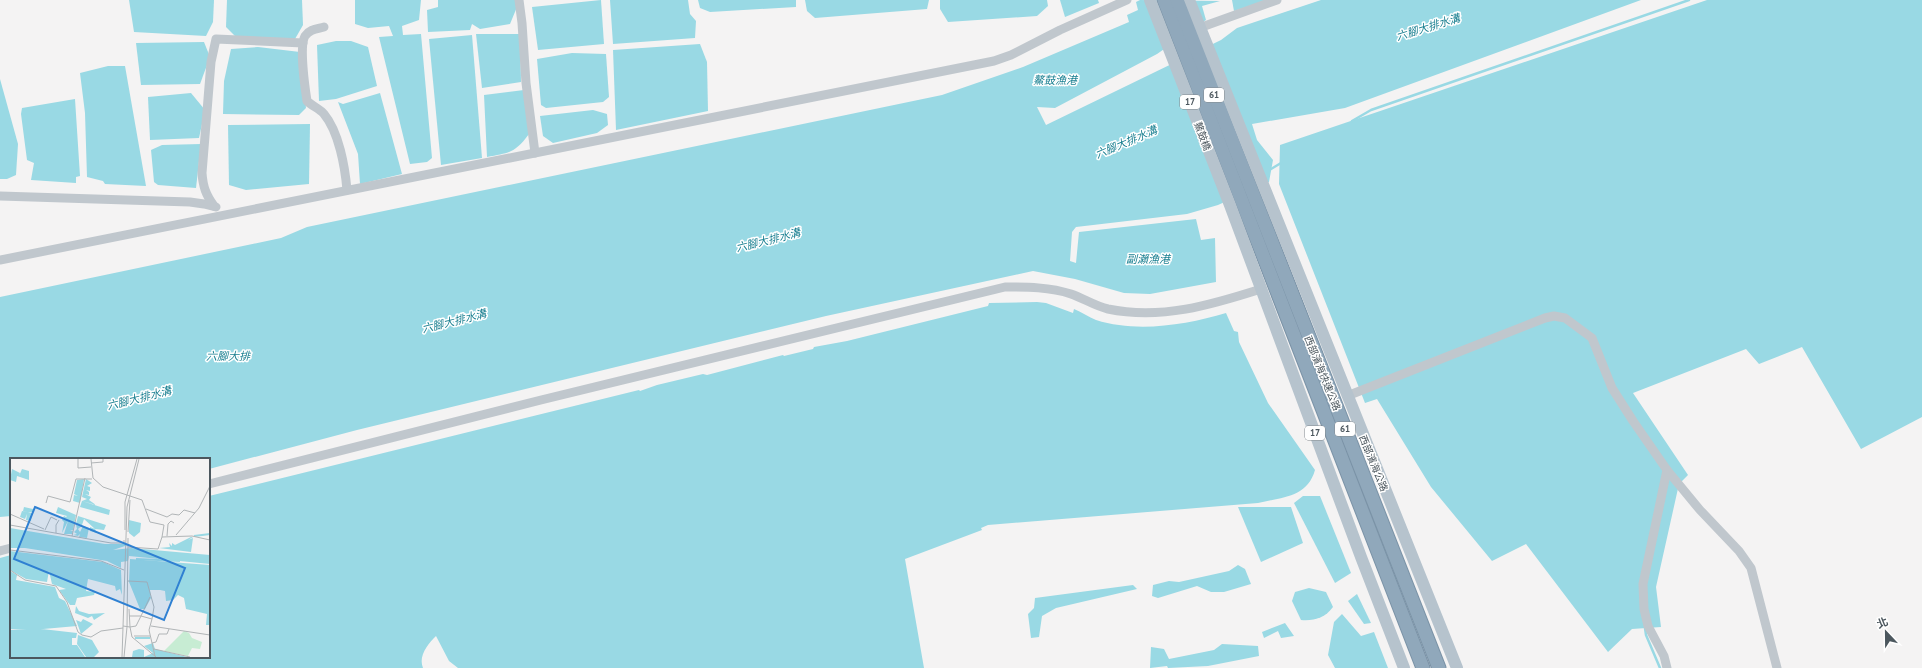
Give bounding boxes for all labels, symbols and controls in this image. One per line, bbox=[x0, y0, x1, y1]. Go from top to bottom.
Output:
water label: 六腳大排水溝 bbox=[1394, 10, 1464, 43]
water label: 鰲鼓漁港 bbox=[1033, 73, 1079, 87]
road number: 61 bbox=[1204, 88, 1224, 102]
road number: 17 bbox=[1180, 95, 1200, 109]
street label: 鰲鼓橋 bbox=[1191, 120, 1214, 153]
water label: 六腳大排水溝 bbox=[1093, 122, 1161, 161]
water label: 六腳大排水溝 bbox=[734, 225, 804, 255]
water label: 副瀨漁港 bbox=[1126, 252, 1172, 266]
water label: 六腳大排水溝 bbox=[420, 306, 490, 336]
street label: 西部濱海快速公路 bbox=[1302, 334, 1344, 413]
water label: 六腳大排 bbox=[206, 349, 252, 363]
water label: 六腳大排水溝 bbox=[105, 383, 175, 413]
road number: 61 bbox=[1335, 422, 1355, 436]
road number: 17 bbox=[1305, 426, 1325, 440]
street label: 西部濱海公路 bbox=[1356, 433, 1391, 493]
inset map bbox=[10, 458, 210, 658]
north arrow bbox=[1866, 612, 1906, 652]
text: 北 bbox=[1875, 614, 1890, 631]

